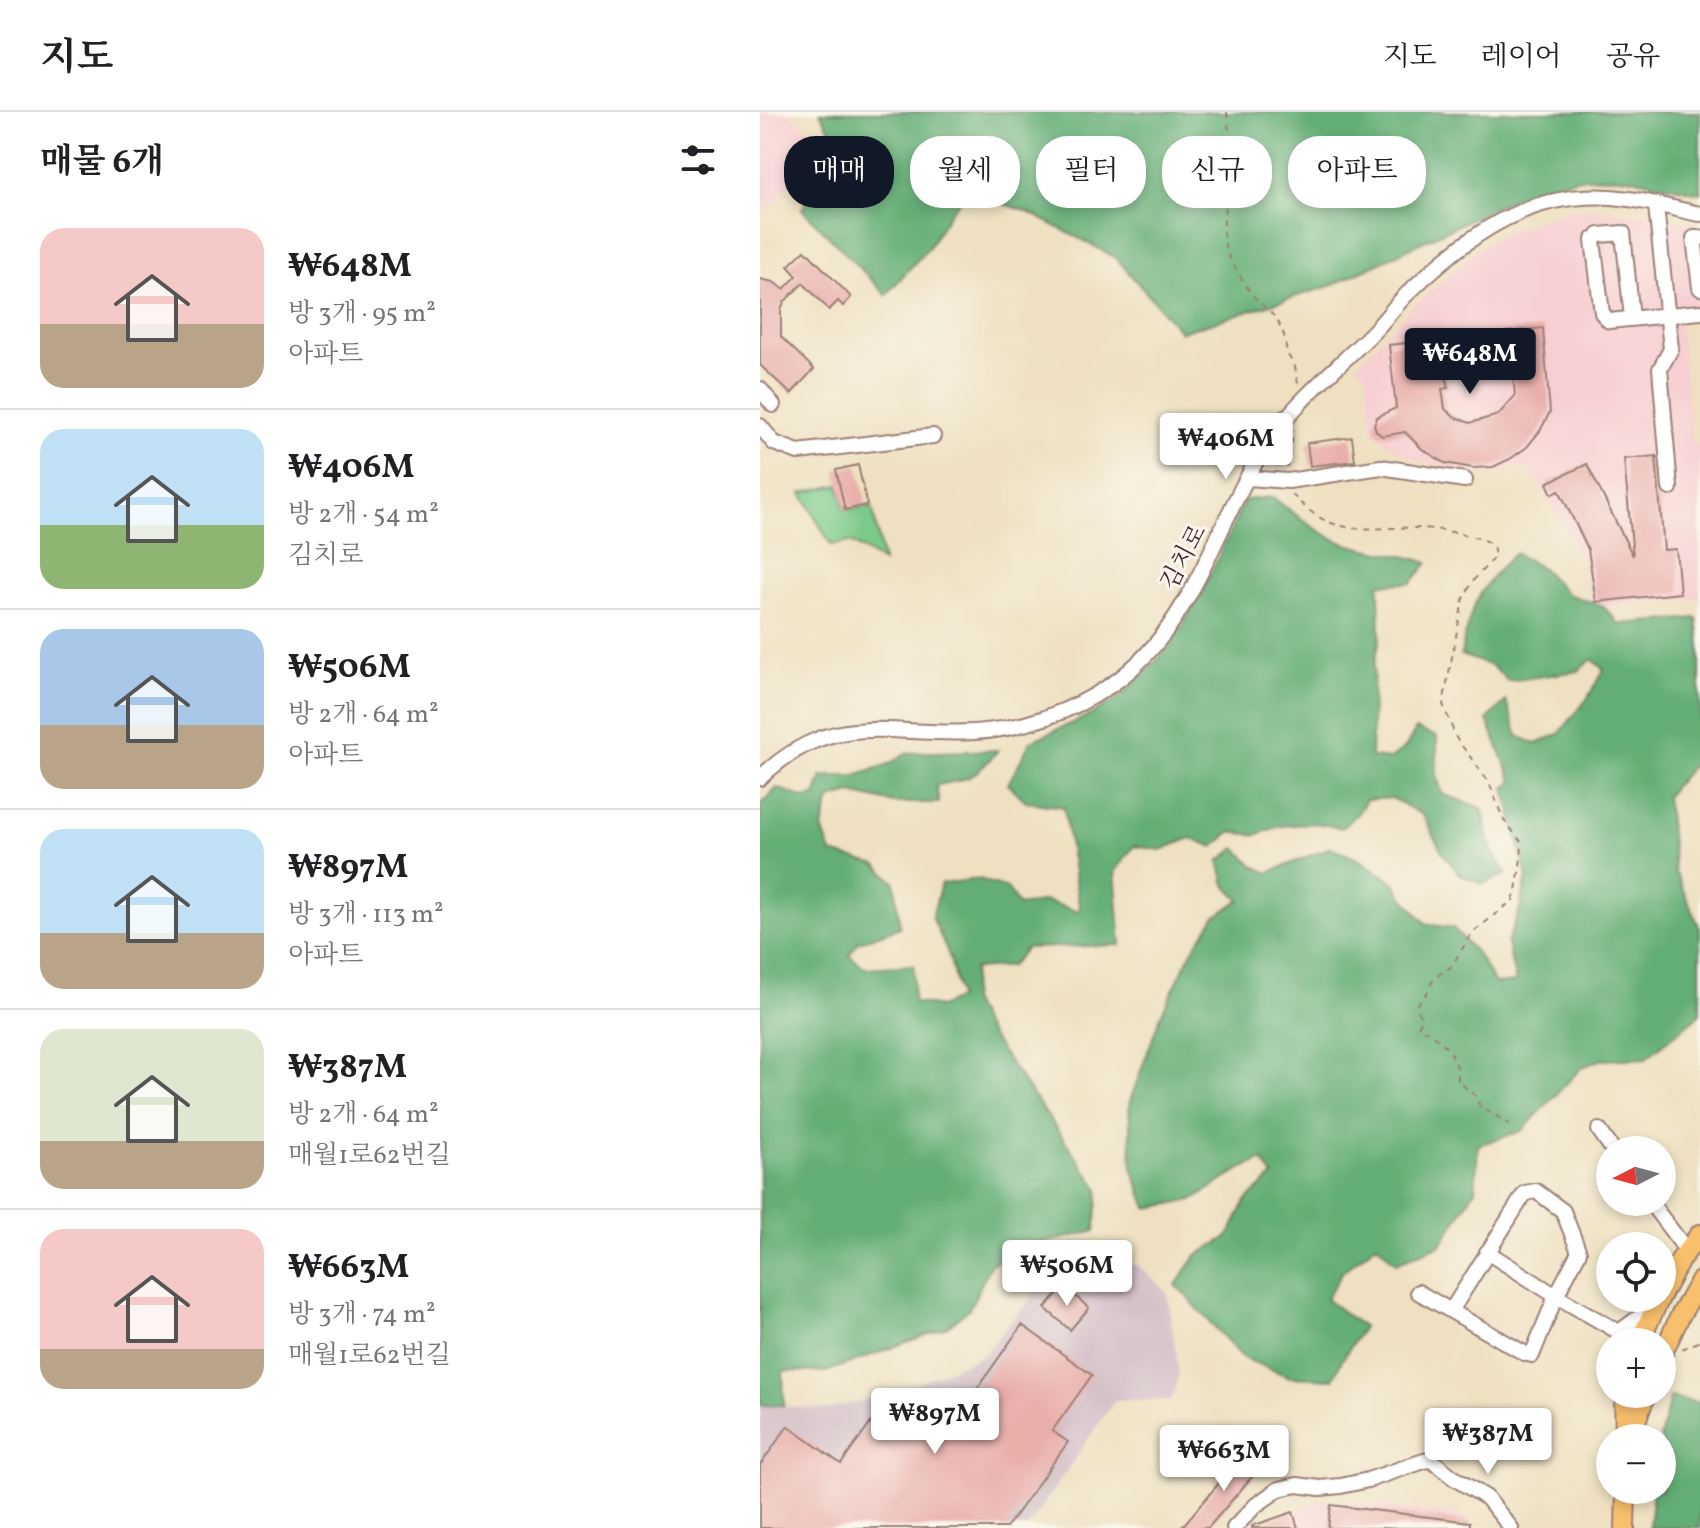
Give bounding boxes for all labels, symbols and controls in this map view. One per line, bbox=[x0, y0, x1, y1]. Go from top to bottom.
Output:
text: 지도 bbox=[40, 33, 113, 86]
text: 지도 bbox=[1383, 38, 1437, 77]
text: 레이어 bbox=[1481, 38, 1562, 77]
text: 공유 bbox=[1606, 38, 1660, 77]
chip: 매매 bbox=[784, 136, 894, 208]
chip: 월세 bbox=[910, 136, 1020, 208]
chip: 필터 bbox=[1036, 136, 1146, 208]
chip: 신규 bbox=[1162, 136, 1272, 208]
chip: 아파트 bbox=[1288, 136, 1426, 208]
icon: filters bbox=[676, 138, 720, 182]
text: 매물 6개 bbox=[40, 140, 164, 187]
text: ₩648M bbox=[288, 244, 412, 291]
icon: home bbox=[104, 260, 200, 356]
text: 방 3개 · 95 m² bbox=[288, 296, 436, 332]
pin: ₩648M bbox=[1414, 328, 1526, 396]
text: ₩648M bbox=[1423, 336, 1517, 372]
text: 아파트 bbox=[288, 337, 363, 373]
pin: ₩406M bbox=[1170, 413, 1282, 481]
text: ₩406M bbox=[1178, 421, 1274, 457]
text: ₩406M bbox=[288, 445, 414, 492]
icon: home bbox=[104, 461, 200, 557]
text: 방 2개 · 54 m² bbox=[288, 497, 439, 533]
street label: 김치로 bbox=[1153, 519, 1216, 597]
text: 김치로 bbox=[288, 538, 363, 574]
text: ₩506M bbox=[288, 645, 411, 692]
icon: home bbox=[104, 661, 200, 757]
text: 방 2개 · 64 m² bbox=[288, 697, 439, 733]
text: 아파트 bbox=[288, 738, 363, 774]
text: ₩897M bbox=[288, 845, 408, 892]
icon: home bbox=[104, 861, 200, 957]
text: 방 3개 · 113 m² bbox=[288, 897, 444, 933]
text: 아파트 bbox=[288, 938, 363, 974]
text: ₩387M bbox=[288, 1045, 407, 1092]
icon: home bbox=[104, 1061, 200, 1157]
text: 방 2개 · 64 m² bbox=[288, 1097, 439, 1133]
north arrow bbox=[1596, 1136, 1676, 1216]
map controls bbox=[1596, 1136, 1676, 1504]
text: 매월1로62번길 bbox=[288, 1138, 451, 1174]
button: locate bbox=[1596, 1232, 1676, 1312]
pin: ₩506M bbox=[1011, 1240, 1123, 1308]
text: ₩663M bbox=[288, 1245, 409, 1292]
text: ₩506M bbox=[1020, 1248, 1114, 1284]
icon: home bbox=[104, 1261, 200, 1357]
text: 방 3개 · 74 m² bbox=[288, 1297, 436, 1333]
button: + bbox=[1596, 1328, 1676, 1408]
text: 매월1로62번길 bbox=[288, 1338, 451, 1374]
pin: ₩897M bbox=[879, 1388, 991, 1456]
text: ₩897M bbox=[889, 1396, 981, 1432]
pin: ₩387M bbox=[1432, 1408, 1544, 1476]
text: ₩387M bbox=[1443, 1416, 1533, 1452]
button: − bbox=[1596, 1424, 1676, 1504]
pin: ₩663M bbox=[1168, 1425, 1280, 1493]
text: ₩663M bbox=[1178, 1433, 1270, 1469]

